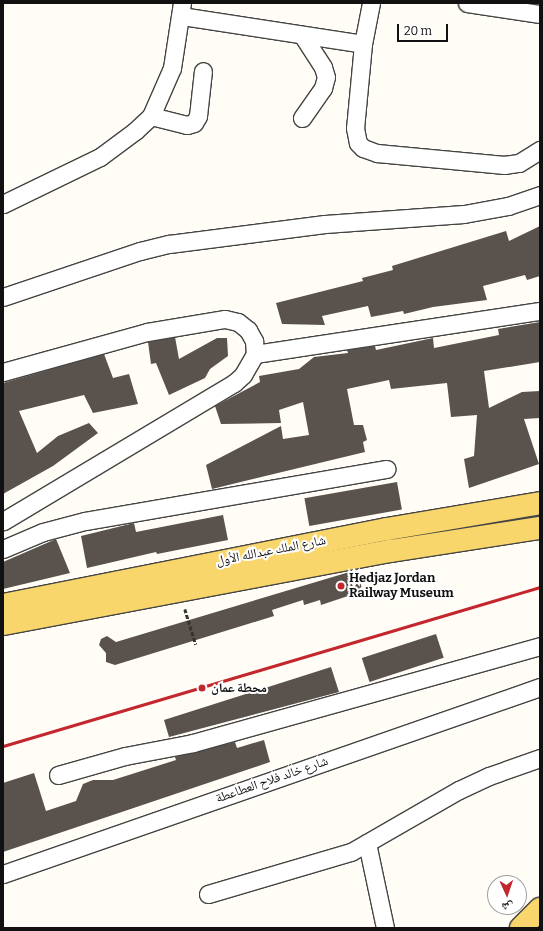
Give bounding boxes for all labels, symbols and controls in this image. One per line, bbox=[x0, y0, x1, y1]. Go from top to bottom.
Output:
scale bar bbox=[399, 16, 450, 42]
text: 20 m bbox=[404, 24, 432, 38]
street label: شارع الملك عبدالله الأول bbox=[215, 533, 327, 569]
place label: Hedjaz Jordan Railway Museum bbox=[349, 571, 454, 602]
marker: Hedjaz Jordan Railway Museum bbox=[336, 581, 346, 591]
place label: محطة عمان bbox=[211, 680, 267, 696]
marker: محطة عمان bbox=[196, 682, 208, 694]
street label: شارع خالد فلاح العطاعطة bbox=[214, 753, 330, 807]
north arrow bbox=[487, 875, 527, 915]
text: ش bbox=[501, 900, 514, 913]

